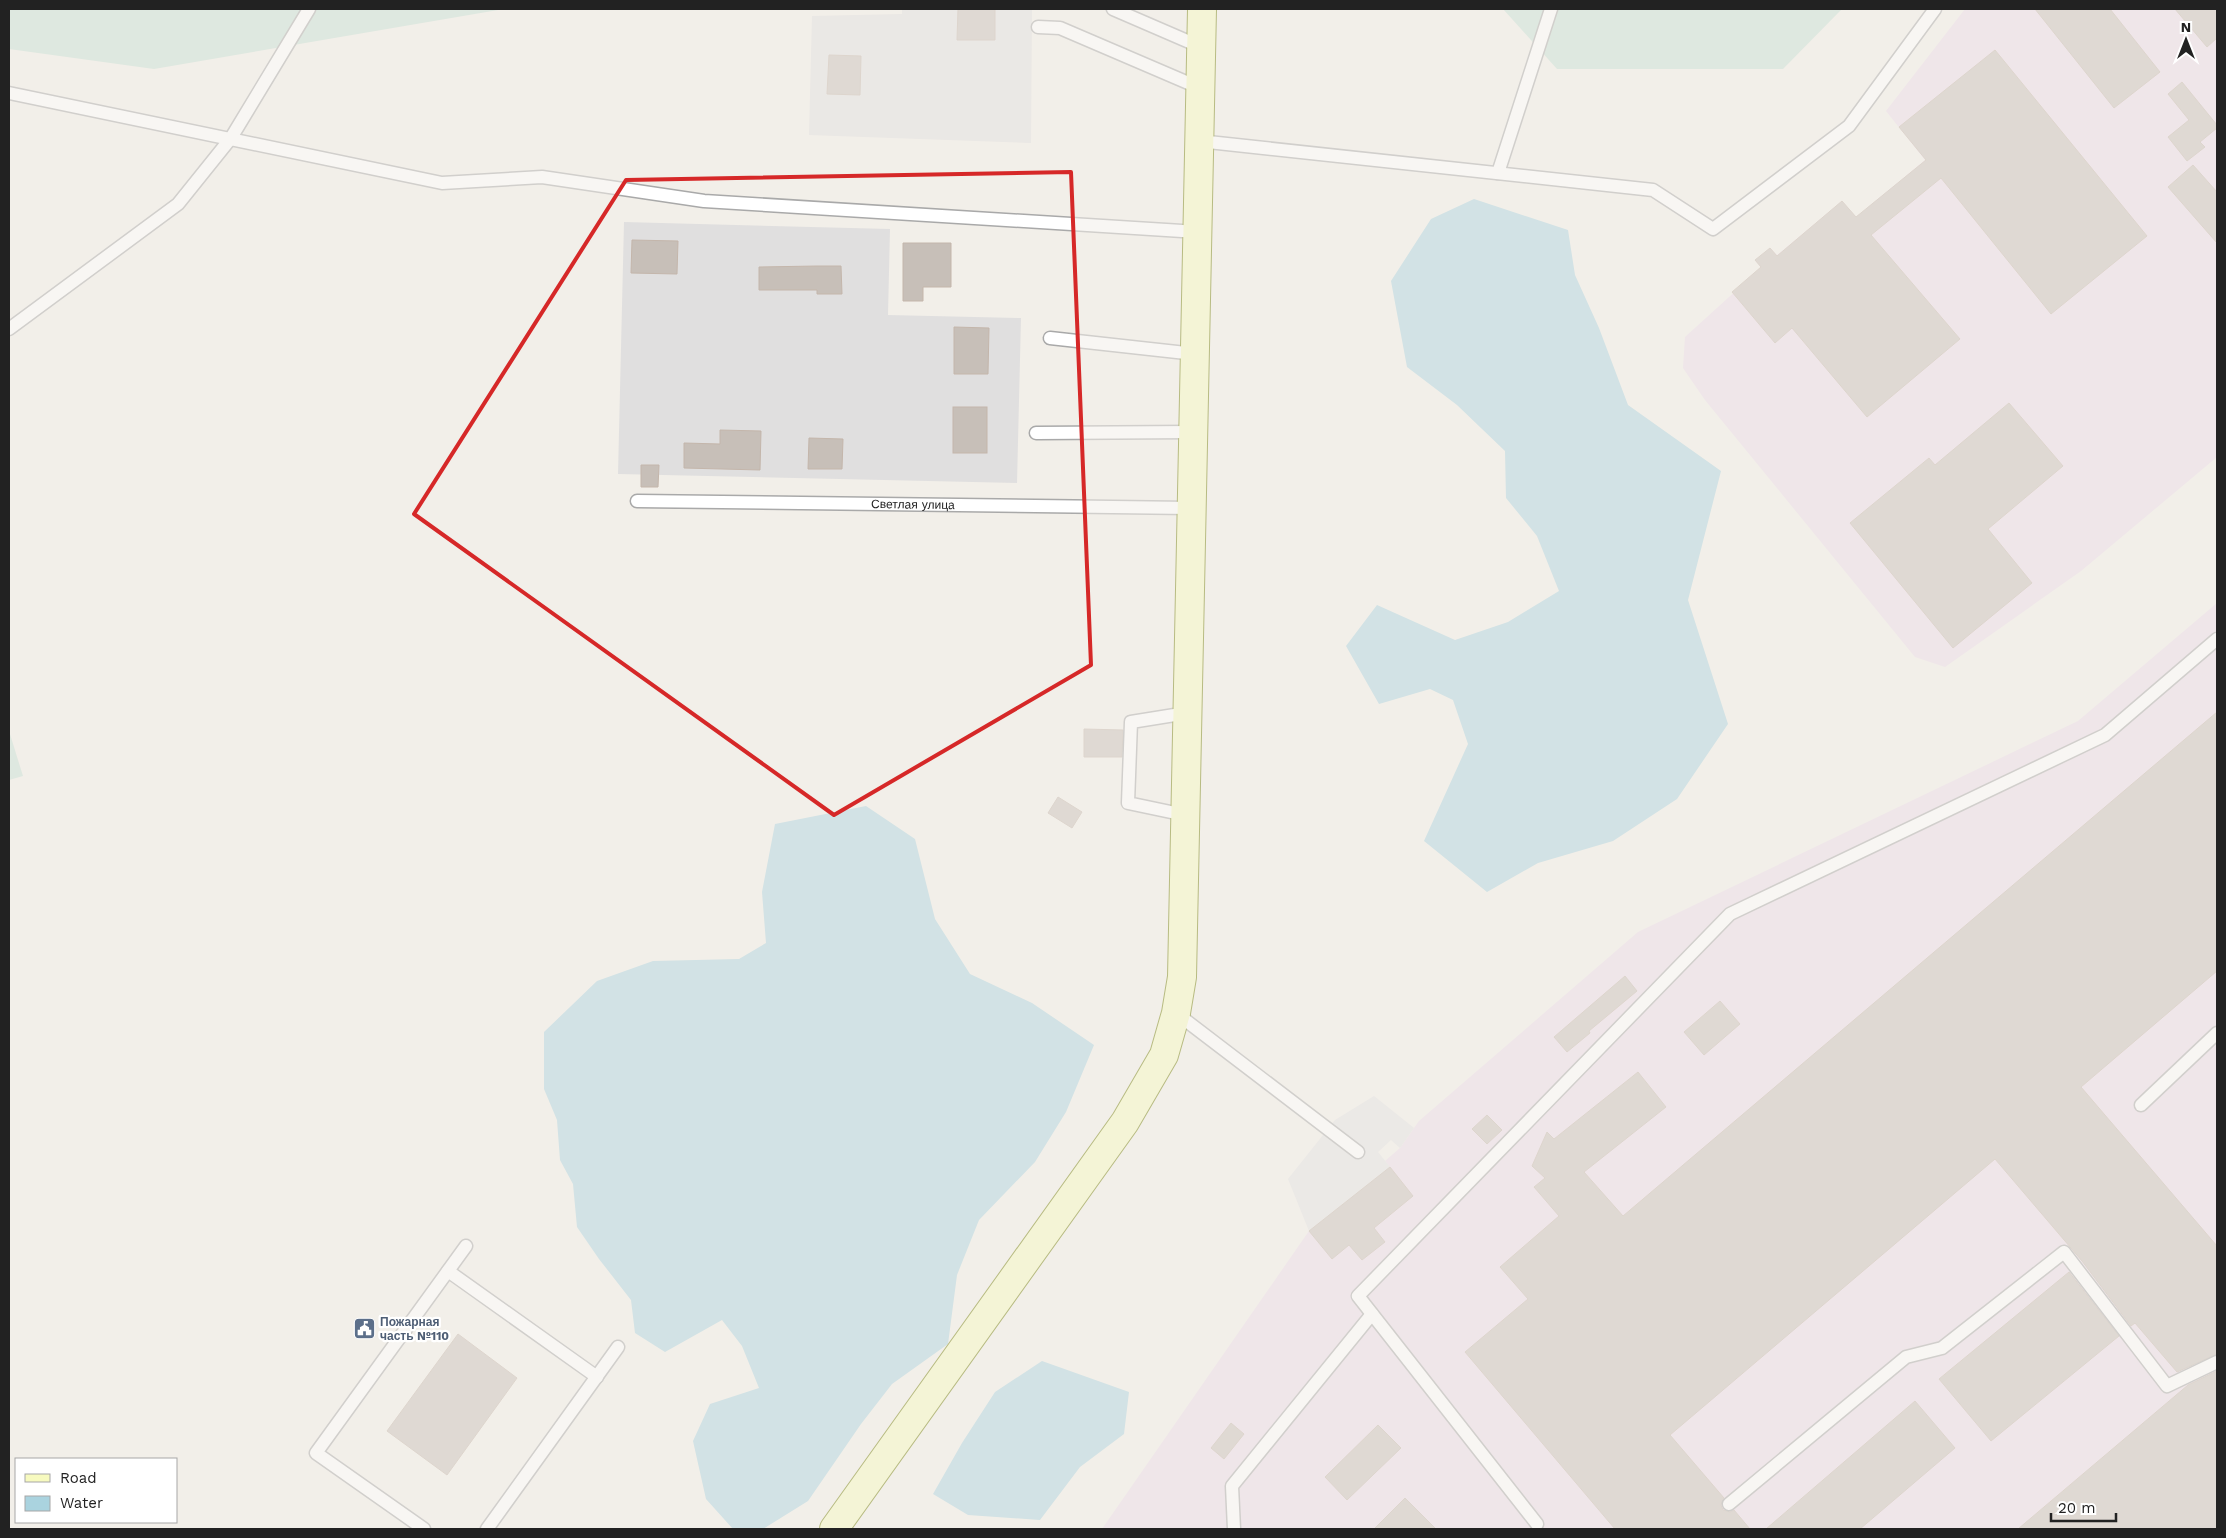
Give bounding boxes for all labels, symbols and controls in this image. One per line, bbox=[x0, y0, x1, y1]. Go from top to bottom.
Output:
north arrow bbox=[2161, 15, 2211, 65]
text: N bbox=[2181, 19, 2191, 35]
street label: Светлая улица bbox=[871, 497, 955, 512]
place label: Пожарная часть №110 bbox=[380, 1315, 449, 1343]
public building icon: Пожарная часть №110 bbox=[352, 1317, 376, 1341]
legend bbox=[15, 1458, 178, 1523]
text: Road bbox=[60, 1469, 97, 1487]
scale bar bbox=[2051, 1490, 2116, 1522]
text: Water bbox=[60, 1494, 103, 1512]
text: 20 m bbox=[2058, 1499, 2096, 1517]

